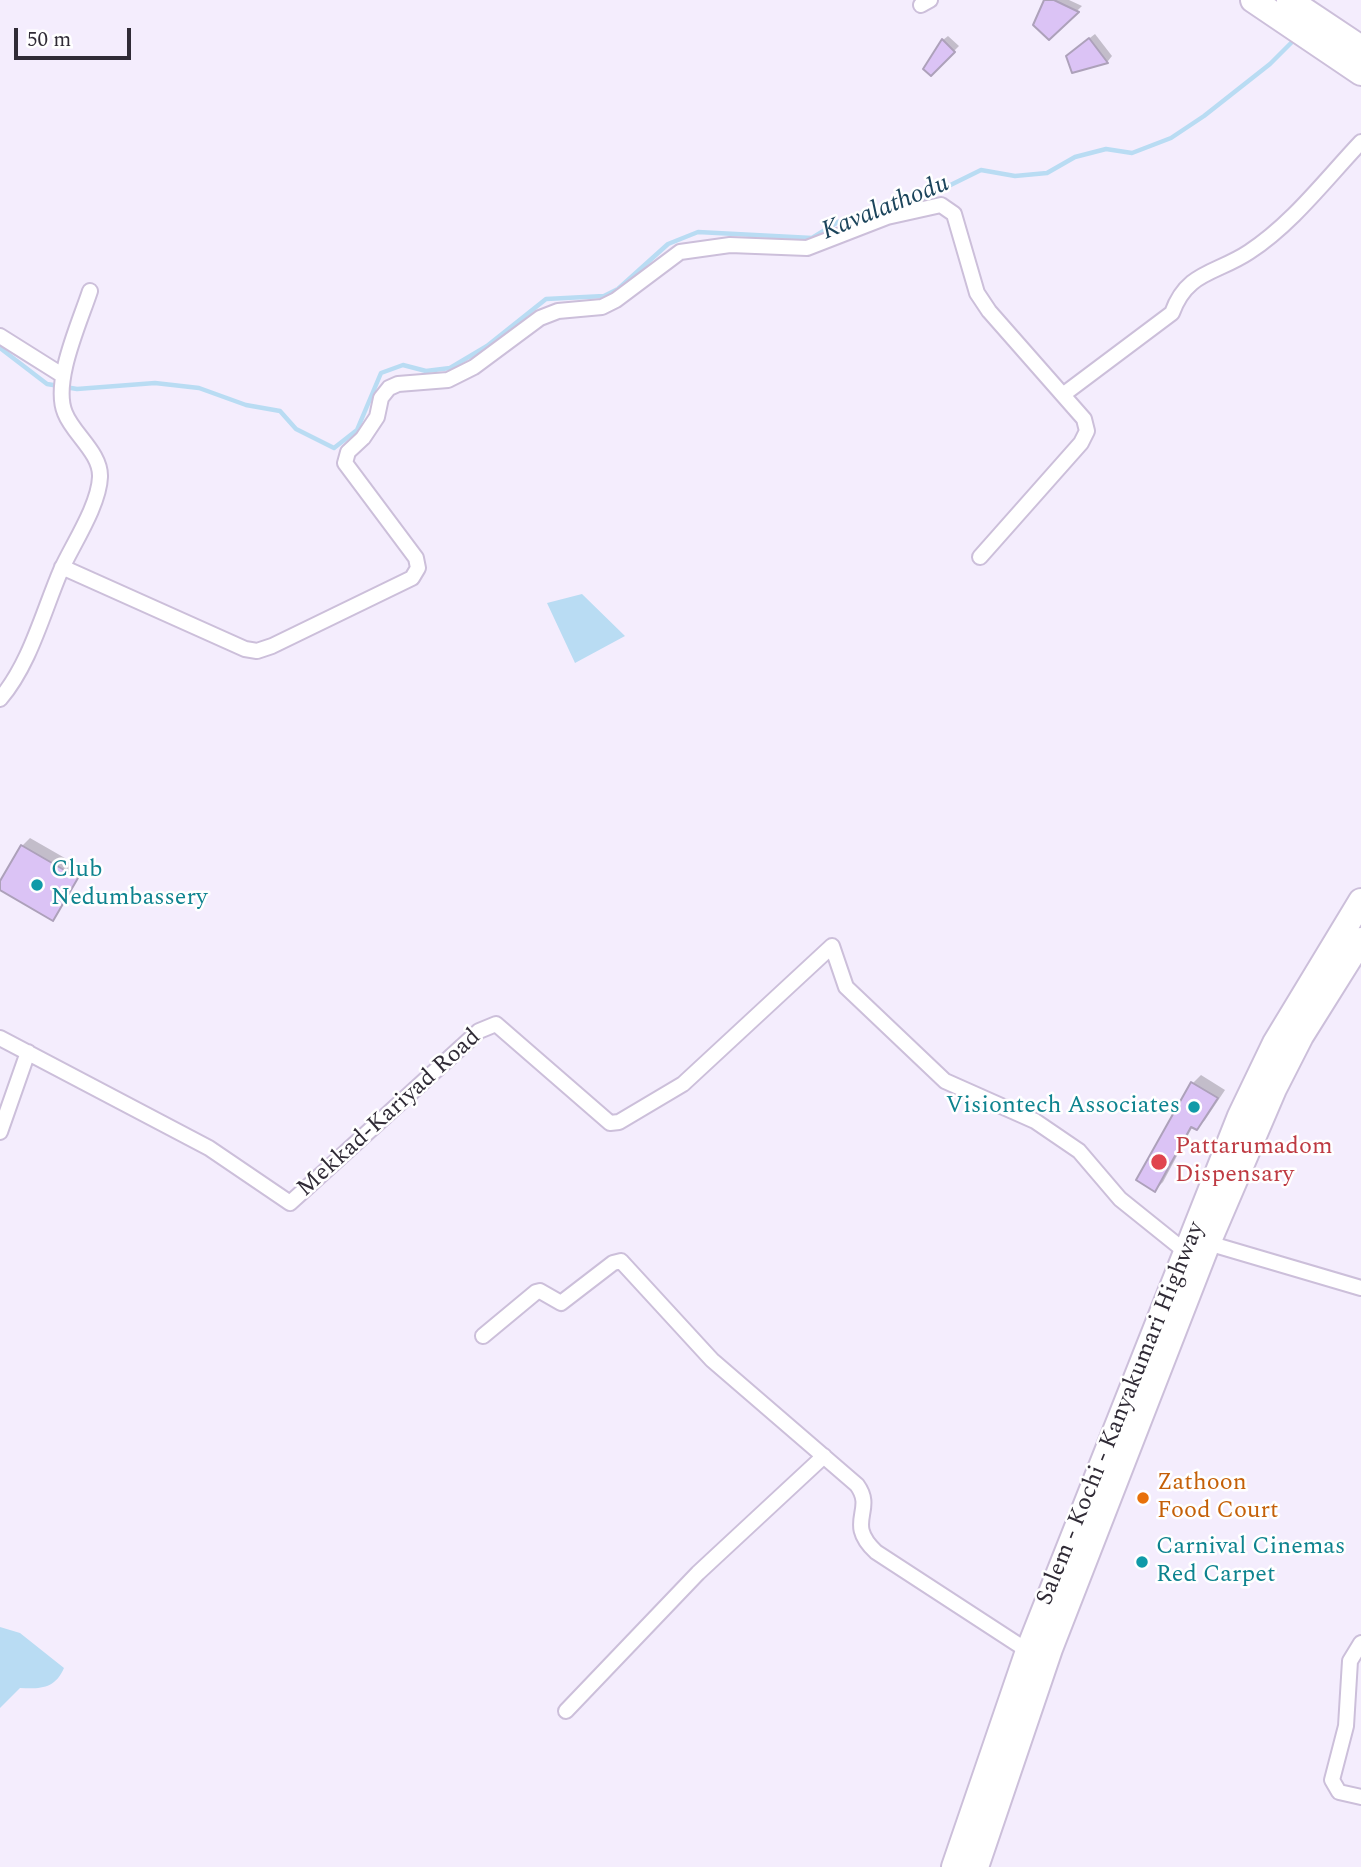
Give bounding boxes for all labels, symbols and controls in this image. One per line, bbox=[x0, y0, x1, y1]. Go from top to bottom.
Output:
scale bar bbox=[18, 14, 135, 58]
text: 50 m bbox=[27, 24, 71, 56]
water label: Kavalathodu bbox=[818, 169, 954, 249]
place label: Club Nedumbassery bbox=[51, 857, 208, 913]
marker: Club Nedumbassery bbox=[29, 877, 45, 893]
street label: Mekkad-Kariyad Road bbox=[292, 1024, 488, 1204]
place label: Visiontech Associates bbox=[946, 1093, 1180, 1121]
marker: Visiontech Associates bbox=[1186, 1099, 1202, 1115]
place label: Pattarumadom Dispensary bbox=[1175, 1134, 1333, 1190]
marker: Pattarumadom Dispensary bbox=[1149, 1152, 1169, 1172]
street label: Salem - Kochi - Kanyakumari Highway bbox=[1032, 1218, 1212, 1610]
place label: Zathoon Food Court bbox=[1157, 1470, 1278, 1526]
marker: Zathoon Food Court bbox=[1135, 1490, 1151, 1506]
place label: Carnival Cinemas Red Carpet bbox=[1156, 1534, 1345, 1590]
marker: Carnival Cinemas Red Carpet bbox=[1134, 1554, 1150, 1570]

